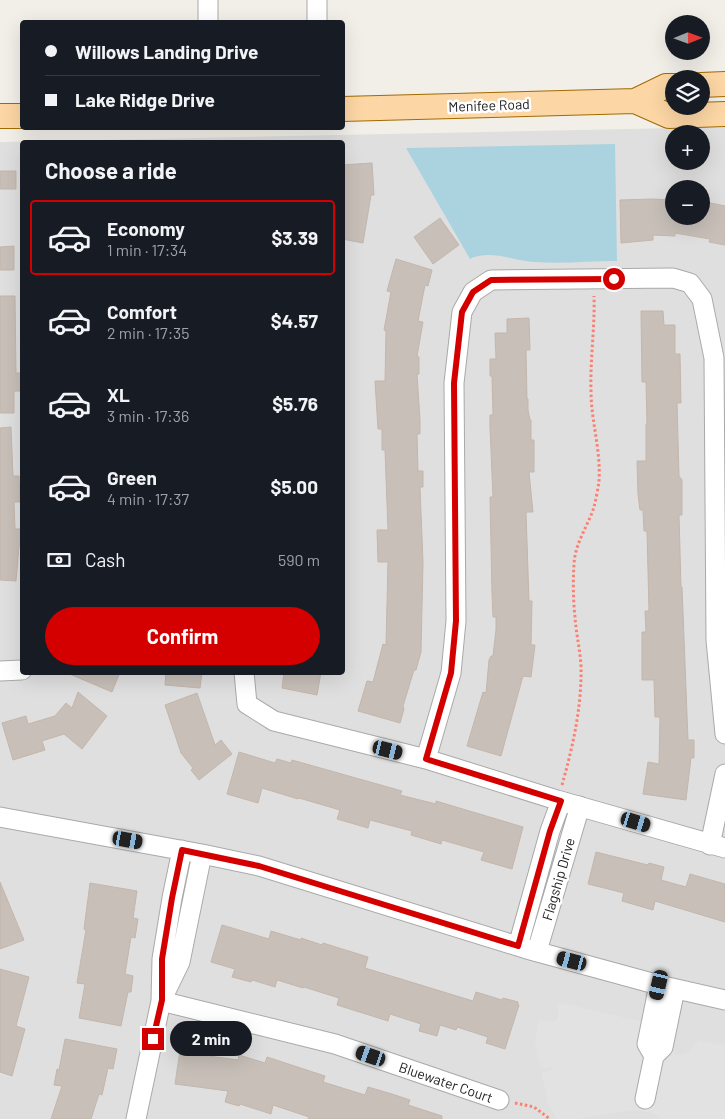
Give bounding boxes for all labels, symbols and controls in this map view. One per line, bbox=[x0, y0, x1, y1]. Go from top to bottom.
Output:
north arrow bbox=[665, 15, 710, 60]
map controls bbox=[665, 15, 710, 225]
text: Willows Landing Drive bbox=[75, 40, 258, 63]
button: layers bbox=[665, 70, 710, 115]
text: Lake Ridge Drive bbox=[75, 88, 215, 111]
street label: Menifee Road bbox=[448, 95, 530, 115]
button: + bbox=[665, 125, 710, 170]
text: Choose a ride bbox=[45, 157, 177, 183]
button: − bbox=[665, 180, 710, 225]
icon: car bbox=[47, 215, 92, 260]
text: Economy bbox=[107, 217, 185, 240]
text: $3.39 bbox=[271, 226, 318, 249]
text: 1 min · 17:34 bbox=[107, 240, 187, 259]
route start bbox=[603, 268, 625, 290]
icon: car bbox=[47, 298, 92, 343]
text: Comfort bbox=[107, 300, 177, 323]
text: $4.57 bbox=[271, 309, 318, 332]
text: 2 min · 17:35 bbox=[107, 323, 190, 342]
icon: car bbox=[47, 381, 92, 426]
text: XL bbox=[107, 383, 130, 406]
text: $5.76 bbox=[272, 392, 318, 415]
text: 3 min · 17:36 bbox=[107, 406, 189, 425]
icon: car bbox=[47, 464, 92, 509]
text: Green bbox=[107, 466, 157, 489]
text: $5.00 bbox=[271, 475, 318, 498]
text: 4 min · 17:37 bbox=[107, 489, 189, 508]
icon: cash bbox=[45, 546, 73, 574]
text: Cash bbox=[85, 548, 126, 571]
text: 590 m bbox=[278, 550, 320, 569]
button: Confirm bbox=[45, 607, 320, 665]
car bbox=[371, 739, 404, 761]
car bbox=[619, 810, 652, 834]
car bbox=[111, 830, 144, 850]
street label: Flagship Drive bbox=[538, 836, 578, 922]
car bbox=[555, 950, 588, 972]
car bbox=[648, 969, 669, 1001]
callout: 2 min bbox=[170, 1022, 253, 1056]
route end bbox=[142, 1028, 164, 1050]
text: 2 min bbox=[192, 1029, 230, 1048]
car bbox=[354, 1044, 387, 1068]
street label: Bluewater Court bbox=[397, 1058, 495, 1106]

